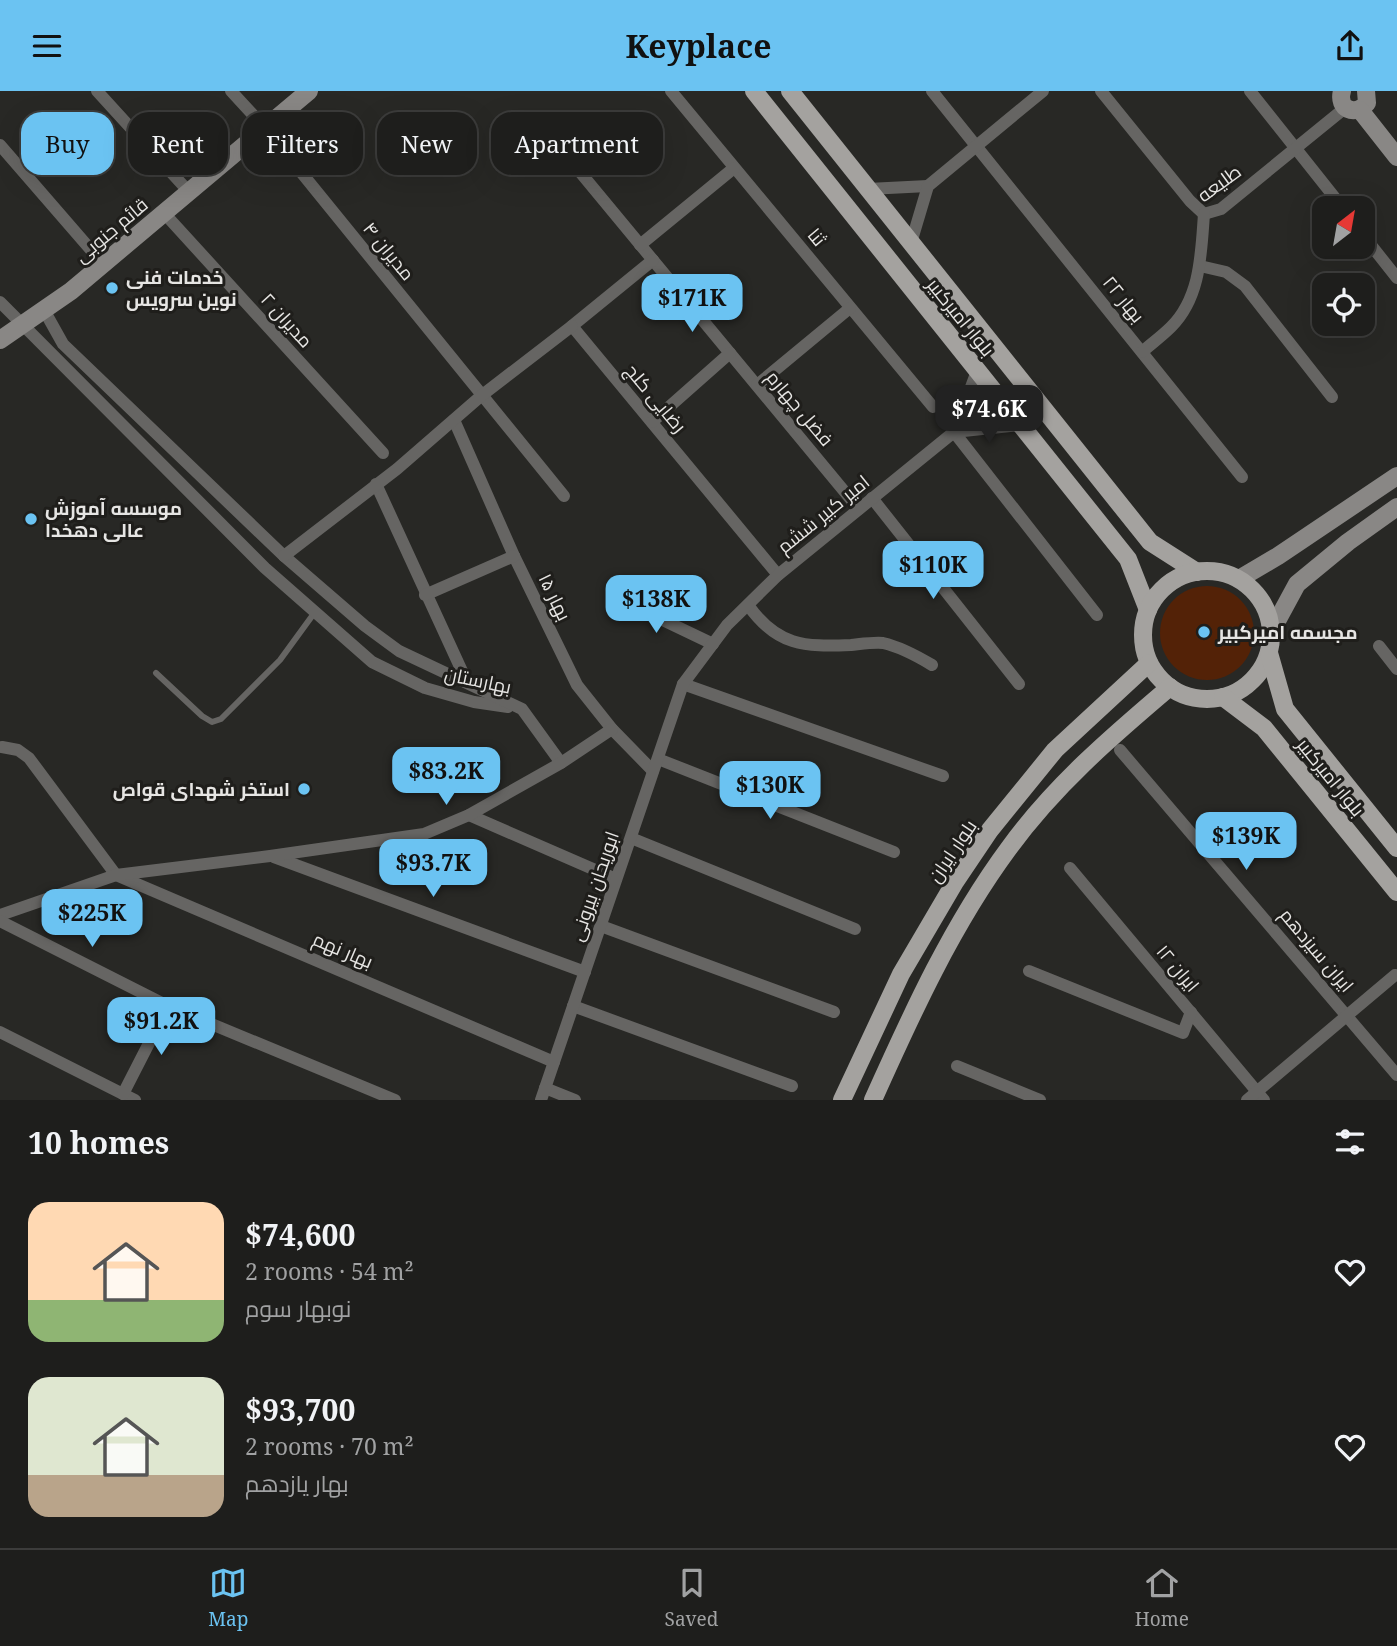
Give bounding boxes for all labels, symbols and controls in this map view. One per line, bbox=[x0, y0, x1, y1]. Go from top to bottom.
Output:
text: Keyplace bbox=[626, 24, 771, 67]
icon: menu bbox=[28, 27, 66, 65]
icon: share bbox=[1331, 27, 1369, 65]
chip: Buy bbox=[21, 112, 114, 175]
chip: Rent bbox=[128, 112, 228, 175]
chip: Filters bbox=[242, 112, 363, 175]
chip: New bbox=[377, 112, 477, 175]
chip: Apartment bbox=[491, 112, 663, 175]
street label: طلیعه bbox=[1192, 158, 1246, 208]
street label: قائم جنوبی bbox=[69, 192, 154, 269]
north arrow bbox=[1312, 196, 1376, 259]
map controls bbox=[1312, 196, 1375, 336]
street label: مدیران ۴ bbox=[357, 216, 421, 286]
street label: ثنا bbox=[802, 222, 832, 252]
place label: خدمات فنی نوین سرویس bbox=[126, 264, 237, 312]
street label: بهار ۲۲ bbox=[1097, 270, 1151, 328]
street label: بلوار امیرکبیر bbox=[921, 271, 1001, 362]
button: locate bbox=[1312, 273, 1375, 336]
pin: $171K bbox=[643, 275, 741, 334]
marker: خدمات فنی نوین سرویس bbox=[104, 280, 120, 296]
text: $171K bbox=[658, 281, 726, 313]
street label: مدیران ۲ bbox=[255, 287, 319, 353]
street label: رضایی کلج bbox=[619, 358, 693, 439]
street label: فضل چهارم bbox=[760, 365, 839, 452]
pin: $74.6K bbox=[932, 385, 1046, 445]
text: $74.6K bbox=[951, 392, 1027, 424]
street label: امیر کبیر ششم bbox=[771, 469, 875, 560]
place label: موسسه آموزش عالی دهخدا bbox=[45, 495, 182, 543]
marker: موسسه آموزش عالی دهخدا bbox=[23, 511, 39, 527]
pin: $110K bbox=[884, 541, 982, 601]
text: $110K bbox=[899, 548, 967, 580]
street label: بهار ۱۵ bbox=[532, 569, 578, 625]
pin: $138K bbox=[607, 575, 705, 635]
text: $138K bbox=[622, 582, 690, 614]
place label: مجسمه امیرکبیر bbox=[1217, 619, 1357, 645]
marker: مجسمه امیرکبیر bbox=[1196, 624, 1212, 640]
street label: بهارستان bbox=[442, 660, 514, 700]
street label: بلوار امیرکبیر bbox=[1291, 731, 1371, 822]
pin: $83.2K bbox=[389, 747, 503, 807]
text: $83.2K bbox=[408, 754, 484, 786]
pin: $130K bbox=[721, 761, 819, 821]
text: $130K bbox=[736, 768, 804, 800]
place label: استخر شهدای قواص bbox=[113, 776, 290, 802]
marker: استخر شهدای قواص bbox=[296, 781, 312, 797]
pin: $139K bbox=[1197, 813, 1295, 872]
street label: بلوار ایران bbox=[921, 814, 983, 888]
text: $139K bbox=[1212, 819, 1280, 851]
street label: ابوریحان بیرونی bbox=[563, 828, 625, 944]
pin: $93.7K bbox=[376, 839, 490, 899]
text: $93.7K bbox=[395, 846, 471, 878]
pin: $225K bbox=[43, 889, 141, 949]
text: $225K bbox=[58, 896, 126, 928]
street label: ایران سیزدهم bbox=[1273, 902, 1360, 998]
street label: بهار نهم bbox=[308, 926, 377, 975]
street label: ایران ۱۲ bbox=[1151, 939, 1205, 997]
pin: $91.2K bbox=[104, 997, 218, 1057]
text: $91.2K bbox=[123, 1004, 199, 1036]
text: 10 homes bbox=[28, 1122, 169, 1163]
icon: filters bbox=[1331, 1123, 1369, 1161]
text: $74,600 bbox=[245, 1214, 356, 1255]
icon: home bbox=[84, 1230, 168, 1314]
icon: heart bbox=[1331, 1253, 1369, 1291]
text: 2 rooms · 54 m² bbox=[245, 1255, 414, 1287]
text: نوبهار سوم bbox=[245, 1292, 351, 1324]
text: $93,700 bbox=[245, 1389, 356, 1430]
icon: home bbox=[84, 1405, 168, 1489]
icon: heart bbox=[1331, 1428, 1369, 1466]
text: 2 rooms · 70 m² bbox=[245, 1430, 414, 1462]
text: بهار یازدهم bbox=[245, 1467, 349, 1499]
tab: Map bbox=[208, 1564, 248, 1632]
tab: Saved bbox=[665, 1564, 718, 1632]
tab: Home bbox=[1135, 1564, 1189, 1632]

